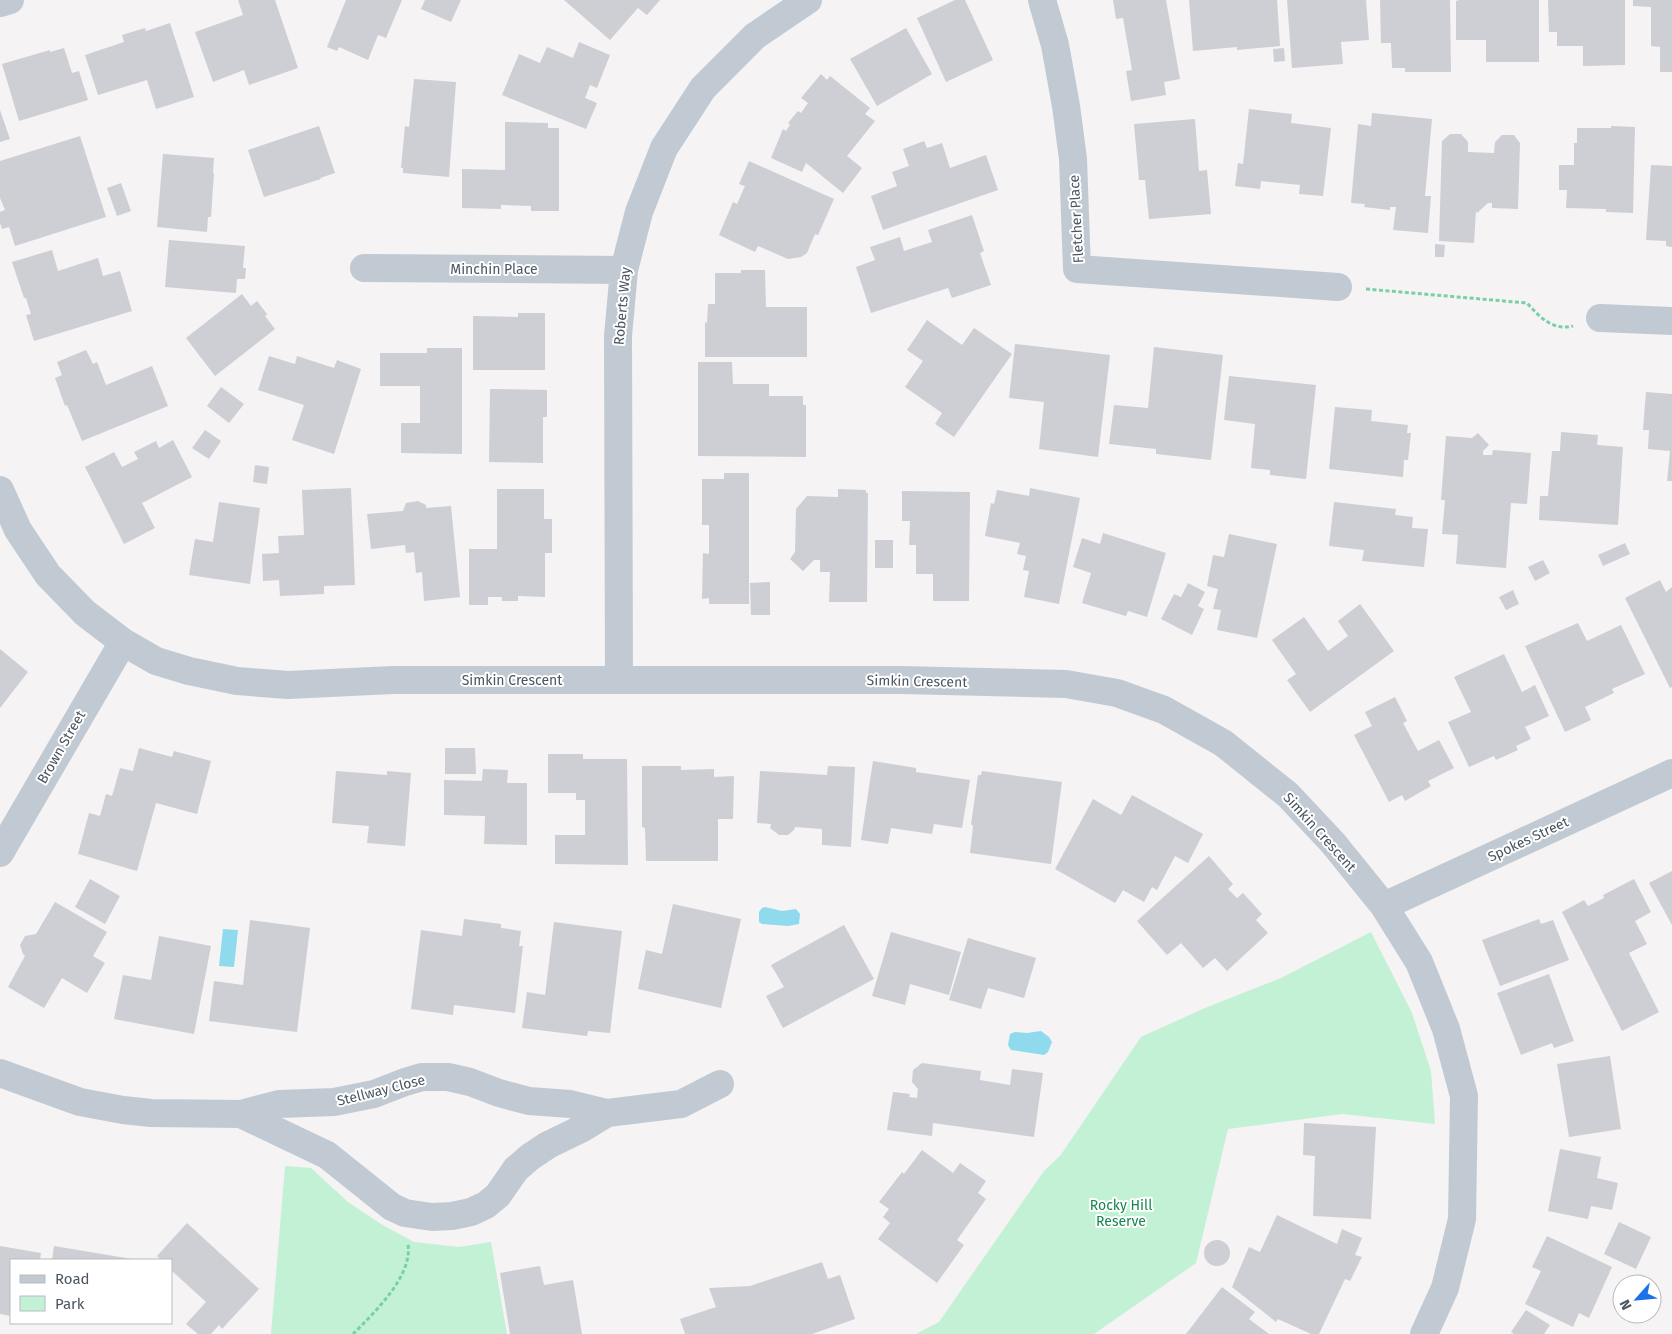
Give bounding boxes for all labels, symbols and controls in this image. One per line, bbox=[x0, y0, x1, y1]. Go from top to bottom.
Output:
street label: Fletcher Place bbox=[1066, 174, 1087, 264]
street label: Minchin Place bbox=[450, 261, 538, 278]
street label: Roberts Way bbox=[611, 266, 634, 346]
street label: Simkin Crescent bbox=[462, 672, 563, 689]
street label: Simkin Crescent bbox=[866, 672, 968, 691]
street label: Brown Street bbox=[34, 707, 90, 787]
street label: Simkin Crescent bbox=[1280, 789, 1360, 876]
street label: Spokes Street bbox=[1485, 813, 1572, 866]
street label: Stellway Close bbox=[335, 1071, 427, 1110]
park label: Rocky Hill Reserve bbox=[1090, 1197, 1152, 1230]
legend bbox=[10, 1259, 172, 1324]
text: Road bbox=[55, 1270, 90, 1288]
north arrow bbox=[1612, 1274, 1662, 1324]
text: Park bbox=[55, 1295, 85, 1313]
text: N bbox=[1616, 1297, 1636, 1313]

